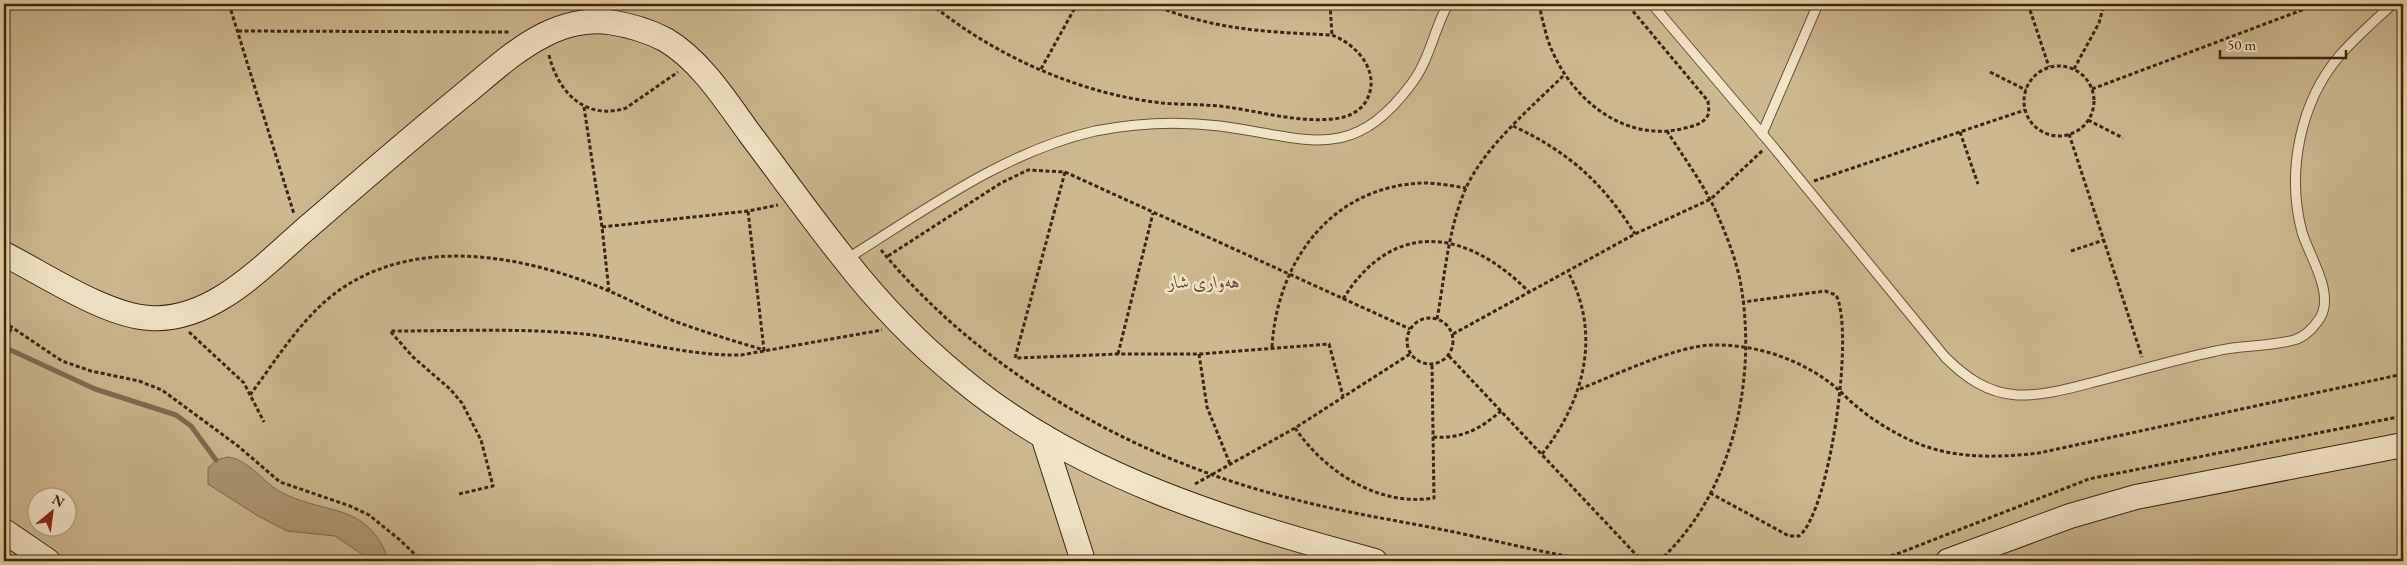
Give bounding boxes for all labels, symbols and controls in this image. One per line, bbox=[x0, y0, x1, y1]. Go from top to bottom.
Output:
scale bar bbox=[2220, 28, 2346, 60]
text: 50 m bbox=[2227, 35, 2256, 54]
park label: هەواری شار bbox=[1167, 270, 1240, 293]
north arrow bbox=[28, 488, 78, 538]
text: N bbox=[49, 490, 68, 512]

